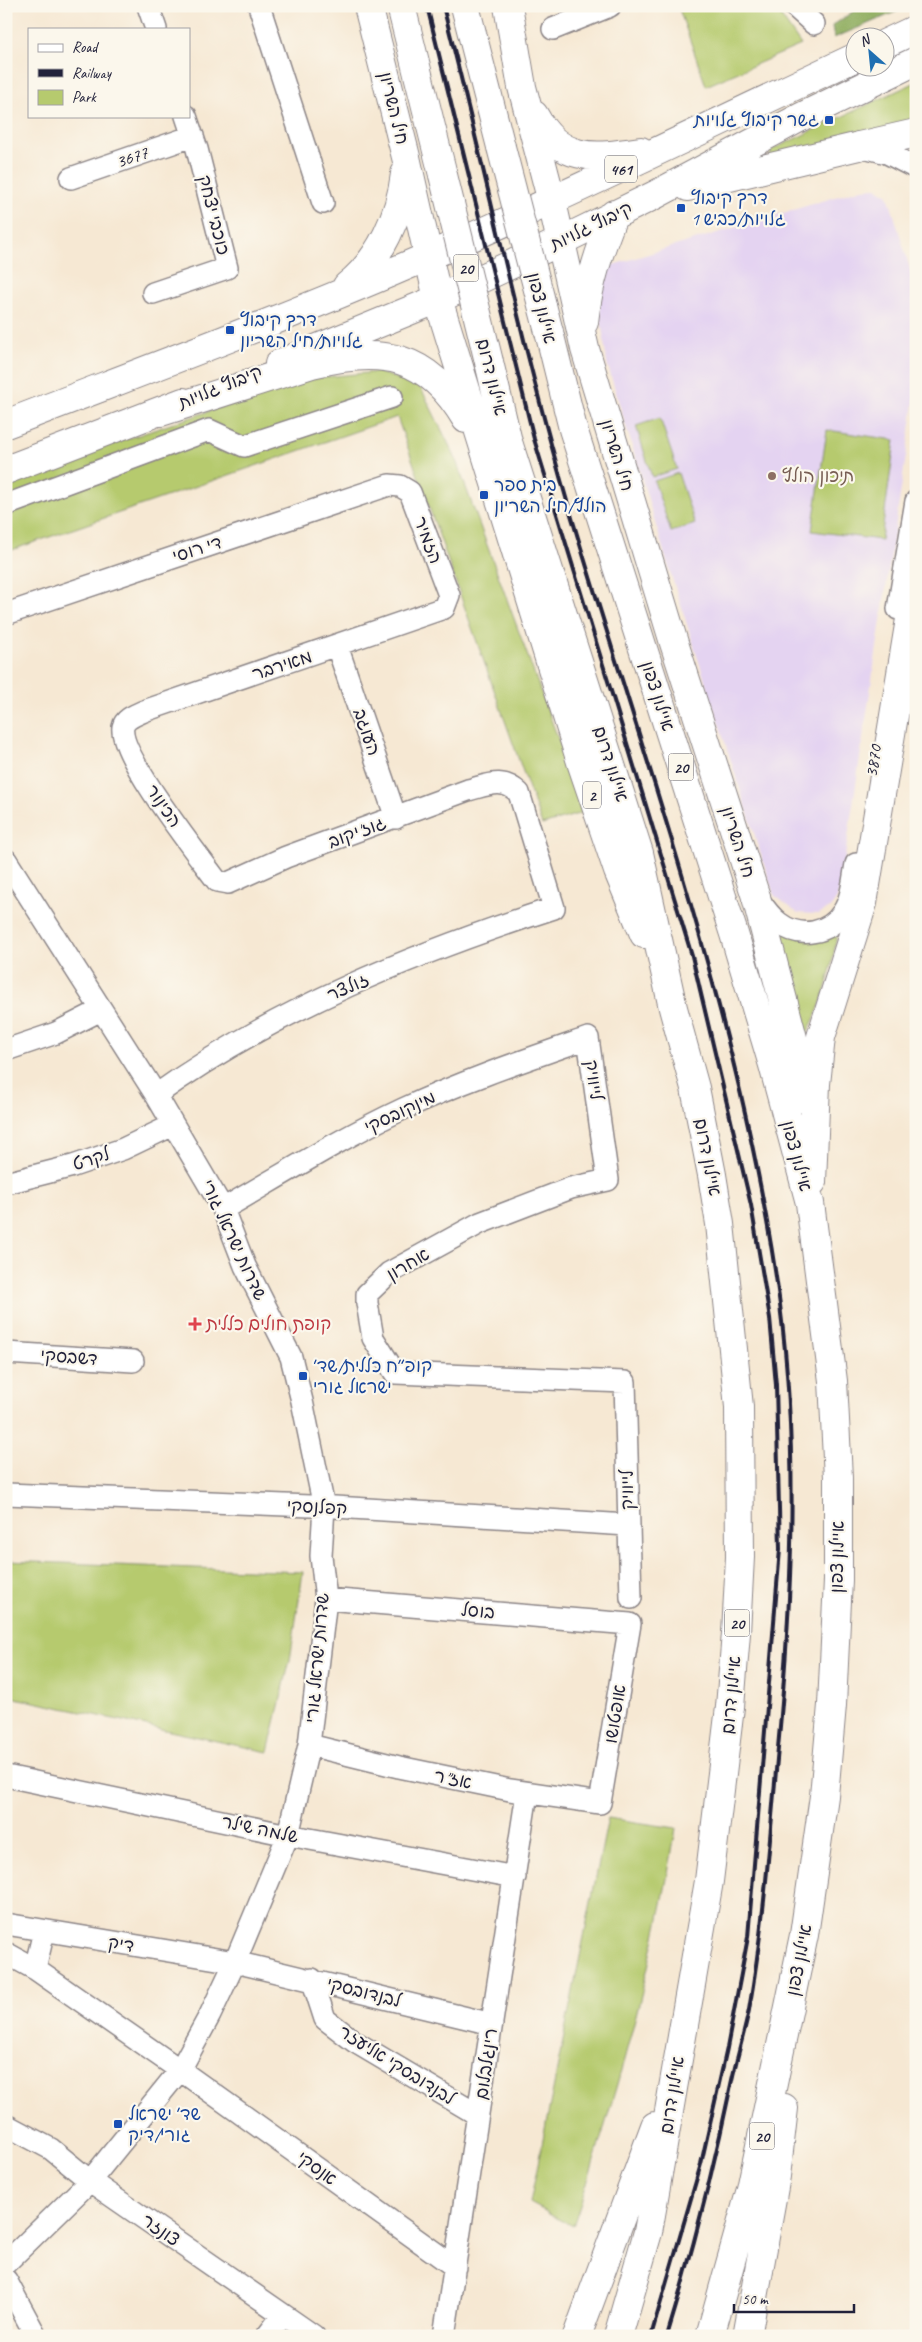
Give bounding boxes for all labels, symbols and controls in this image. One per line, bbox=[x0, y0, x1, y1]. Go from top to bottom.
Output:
legend bbox=[28, 28, 190, 118]
north arrow bbox=[844, 28, 894, 78]
text: N bbox=[857, 30, 874, 50]
text: Road bbox=[72, 38, 99, 57]
text: Railway bbox=[72, 64, 113, 83]
street label: חיל השריון bbox=[374, 69, 414, 147]
text: Park bbox=[72, 88, 97, 107]
place label: גשר קיבוץ גלויות bbox=[693, 109, 819, 131]
marker: גשר קיבוץ גלויות bbox=[823, 114, 835, 126]
street label: 3677 bbox=[113, 141, 152, 173]
road number: 461 bbox=[605, 156, 637, 182]
street label: כוכבי יצחק bbox=[193, 173, 235, 257]
place label: דרך קיבוץ גלויות/כביש 1 bbox=[691, 187, 786, 230]
street label: קיבוץ גלויות bbox=[545, 197, 636, 256]
marker: דרך קיבוץ גלויות/כביש 1 bbox=[675, 202, 687, 214]
road number: 20 bbox=[454, 254, 478, 282]
street label: איילון צפון bbox=[523, 270, 561, 346]
place label: דרך קיבוץ גלויות/חיל השריון bbox=[240, 309, 363, 352]
marker: דרך קיבוץ גלויות/חיל השריון bbox=[224, 324, 236, 336]
street label: איילון דרום bbox=[472, 336, 512, 418]
street label: קיבוץ גלויות bbox=[174, 360, 265, 414]
street label: חיל השריון bbox=[596, 416, 638, 494]
place label: תיכון הולץ bbox=[782, 465, 854, 487]
marker: תיכון הולץ bbox=[766, 470, 778, 482]
place label: בית ספר הולץ/חיל השריון bbox=[494, 474, 607, 517]
marker: בית ספר הולץ/חיל השריון bbox=[478, 489, 490, 501]
street label: הזמיר bbox=[409, 513, 447, 567]
street label: די רוסי bbox=[170, 531, 224, 567]
street label: מאירבר bbox=[249, 645, 315, 685]
street label: איילון צפון bbox=[636, 658, 680, 734]
street label: העוגב bbox=[349, 705, 385, 759]
street label: איילון דרום bbox=[588, 723, 634, 805]
street label: 3870 bbox=[860, 741, 887, 779]
road number: 20 bbox=[668, 754, 694, 780]
street label: הכינור bbox=[141, 780, 187, 832]
road number: 2 bbox=[583, 782, 601, 808]
street label: חיל השריון bbox=[716, 803, 760, 881]
street label: גוז'יקוב bbox=[325, 811, 389, 853]
street label: זולצר bbox=[324, 968, 372, 1006]
street label: לייוויק bbox=[580, 1059, 608, 1102]
street label: מינקובסקי bbox=[361, 1086, 439, 1138]
street label: איילון דרום bbox=[690, 1116, 726, 1198]
street label: איילון צפון bbox=[777, 1118, 817, 1194]
street label: לקרט bbox=[69, 1142, 114, 1175]
street label: שדרות ישראל גורי bbox=[196, 1176, 272, 1304]
street label: אחרון bbox=[383, 1243, 434, 1285]
place label: קופת חולים כללית bbox=[205, 1313, 331, 1335]
marker: קופת חולים כללית bbox=[188, 1317, 202, 1331]
street label: דשבסקי bbox=[40, 1344, 98, 1370]
place label: קופ״ח כללית/שד׳ ישראל גורי bbox=[313, 1355, 432, 1398]
marker: קופ״ח כללית/שד׳ ישראל גורי bbox=[297, 1370, 309, 1382]
street label: לייוויק bbox=[616, 1469, 638, 1510]
street label: קפלנסקי bbox=[286, 1494, 348, 1520]
street label: איילון צפון bbox=[825, 1521, 849, 1593]
street label: שדרות ישראל גורי bbox=[300, 1592, 334, 1724]
street label: בוסל bbox=[460, 1599, 496, 1623]
road number: 20 bbox=[724, 1610, 750, 1636]
street label: איילון דרום bbox=[717, 1655, 745, 1735]
street label: אופטושו bbox=[600, 1683, 631, 1745]
street label: אז"ר bbox=[432, 1764, 474, 1794]
street label: שלמה שילר bbox=[220, 1810, 300, 1848]
street label: איילון צפון bbox=[781, 1922, 817, 1998]
street label: דיק bbox=[106, 1931, 136, 1957]
street label: לבנדובסקי bbox=[325, 1972, 404, 2012]
street label: לבנדובסקי אליעזר bbox=[335, 2020, 460, 2110]
street label: רינגלבלום bbox=[470, 2027, 502, 2101]
street label: איילון דרום bbox=[655, 2054, 689, 2136]
place label: שד׳ ישראל גורי/דיק bbox=[128, 2103, 201, 2146]
marker: שד׳ ישראל גורי/דיק bbox=[112, 2118, 124, 2130]
road number: 20 bbox=[750, 2122, 774, 2150]
street label: אנסקי bbox=[293, 2146, 341, 2190]
street label: צונזר bbox=[138, 2209, 184, 2251]
scale bar bbox=[734, 2282, 854, 2314]
text: 50 m bbox=[742, 2290, 769, 2309]

